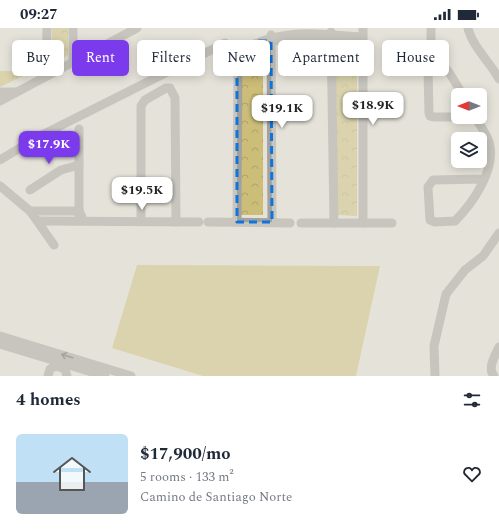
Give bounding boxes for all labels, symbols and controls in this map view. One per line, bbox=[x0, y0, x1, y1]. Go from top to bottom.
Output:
text: 09:27 bbox=[20, 3, 58, 26]
chip: Buy bbox=[12, 40, 64, 76]
chip: Rent bbox=[72, 40, 129, 76]
chip: Filters bbox=[137, 40, 205, 76]
chip: New bbox=[213, 40, 270, 76]
chip: Apartment bbox=[278, 40, 374, 76]
chip: House bbox=[382, 40, 449, 76]
north arrow bbox=[451, 88, 487, 124]
map controls bbox=[451, 88, 487, 168]
pin: $18.9K bbox=[340, 92, 406, 126]
pin: $19.1K bbox=[249, 95, 315, 129]
text: $18.9K bbox=[352, 95, 394, 115]
text: $19.1K bbox=[261, 98, 303, 118]
pin: $17.9K bbox=[16, 131, 82, 165]
button: layers bbox=[451, 132, 487, 168]
text: $17.9K bbox=[28, 134, 70, 154]
pin: $19.5K bbox=[109, 177, 175, 211]
text: $19.5K bbox=[121, 180, 163, 200]
one-way arrow bbox=[61, 352, 74, 359]
text: 4 homes bbox=[16, 387, 81, 413]
icon: filters bbox=[461, 389, 483, 411]
text: $17,900/mo bbox=[140, 441, 231, 467]
icon: home bbox=[48, 450, 96, 498]
icon: heart bbox=[461, 463, 483, 485]
text: 5 rooms · 133 m² bbox=[140, 467, 234, 487]
text: Camino de Santiago Norte bbox=[140, 487, 292, 507]

